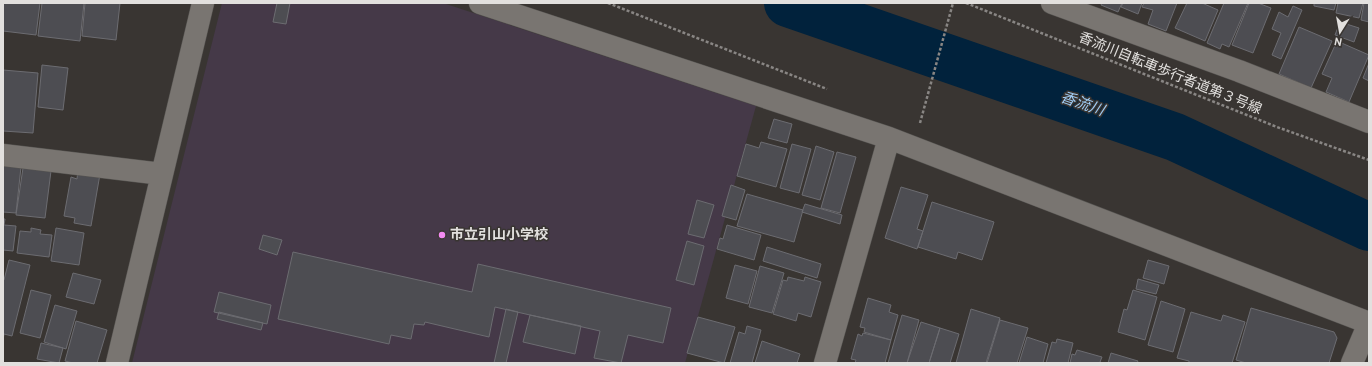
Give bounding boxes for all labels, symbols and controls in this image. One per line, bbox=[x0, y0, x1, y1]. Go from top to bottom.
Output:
north arrow bbox=[1320, 12, 1360, 52]
street label: 香流川自転車歩行者道第３号線 bbox=[1076, 30, 1264, 118]
text: N bbox=[1333, 33, 1343, 48]
water label: 香流川 bbox=[1058, 89, 1106, 121]
place label: 市立引山小学校 bbox=[450, 227, 548, 244]
marker: 市立引山小学校 bbox=[437, 230, 447, 240]

